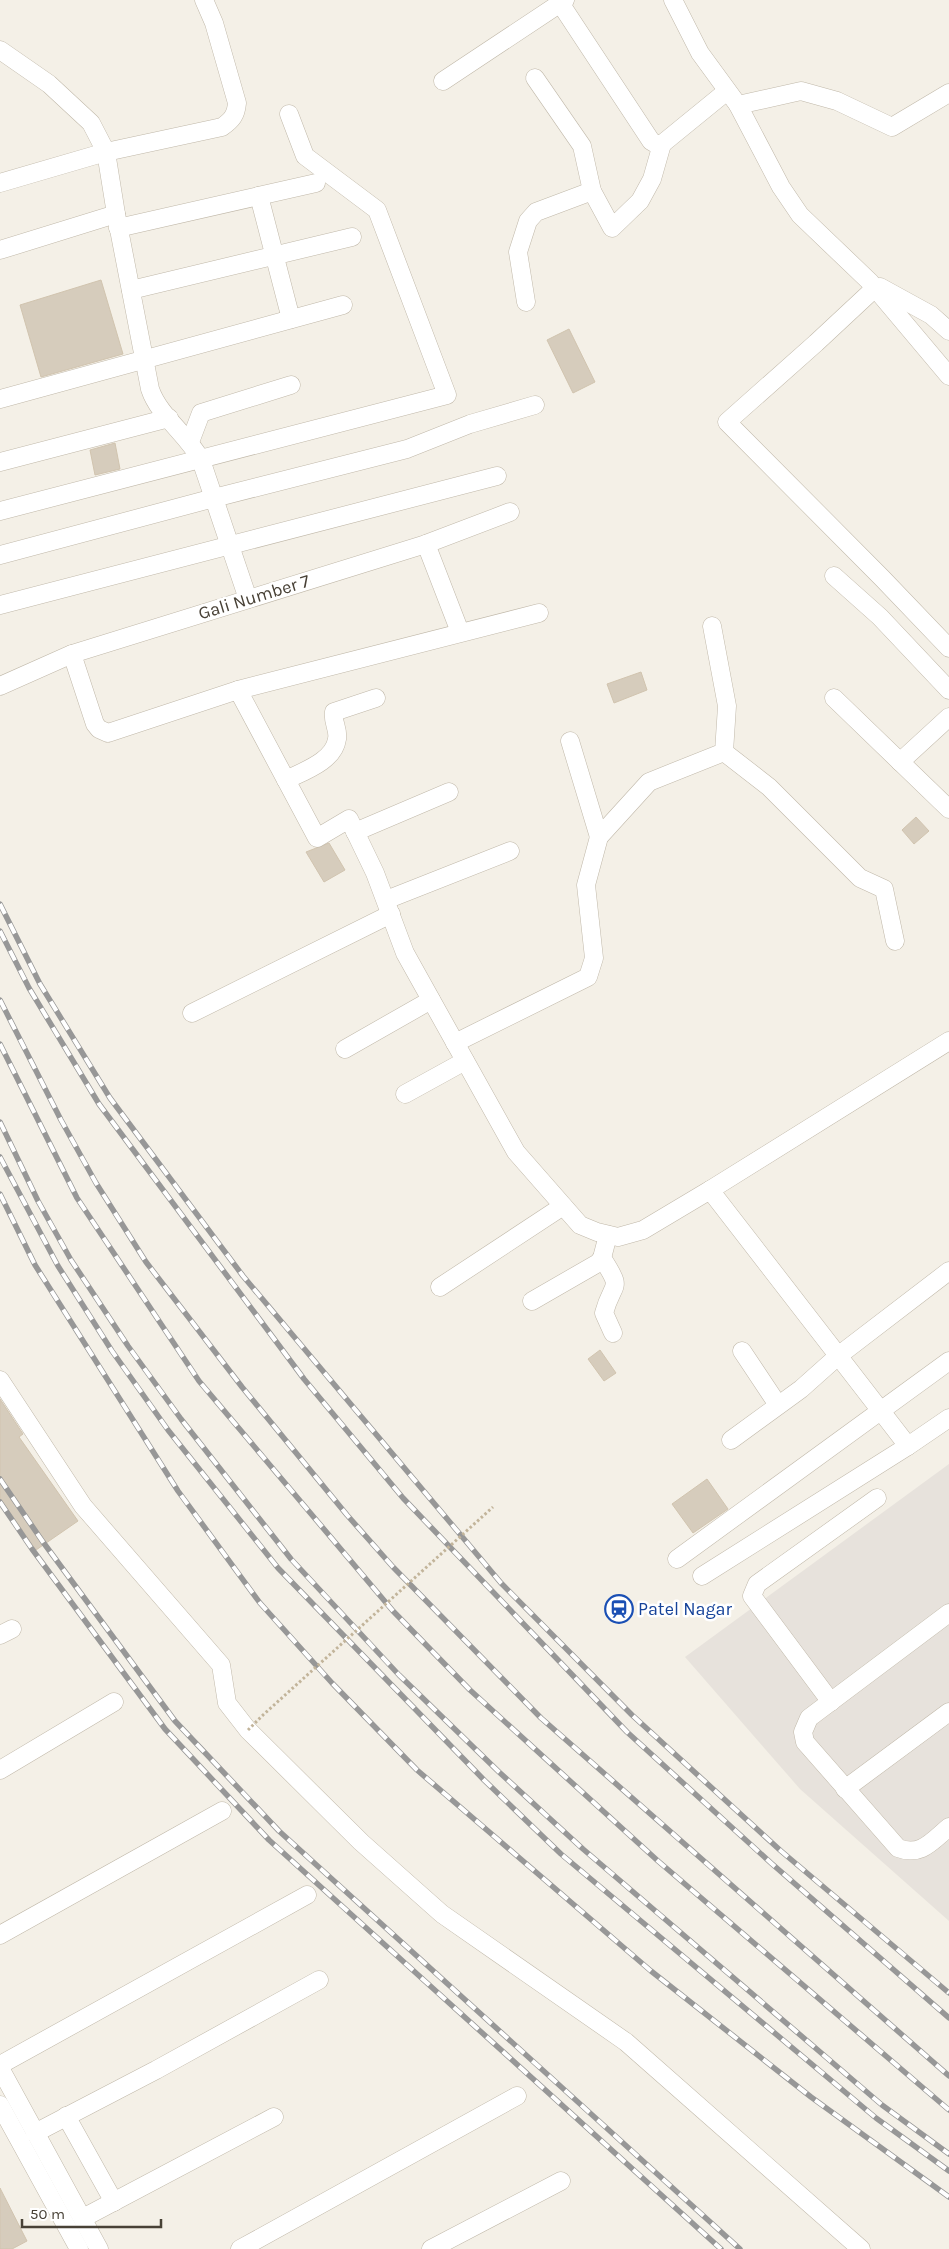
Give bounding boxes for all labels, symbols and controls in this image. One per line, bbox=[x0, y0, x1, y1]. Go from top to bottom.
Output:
street label: Gali Number 7 bbox=[196, 569, 313, 624]
station icon: Patel Nagar bbox=[604, 1594, 634, 1624]
place label: Patel Nagar bbox=[638, 1598, 732, 1620]
scale bar bbox=[22, 2196, 161, 2228]
text: 50 m bbox=[30, 2205, 65, 2223]

